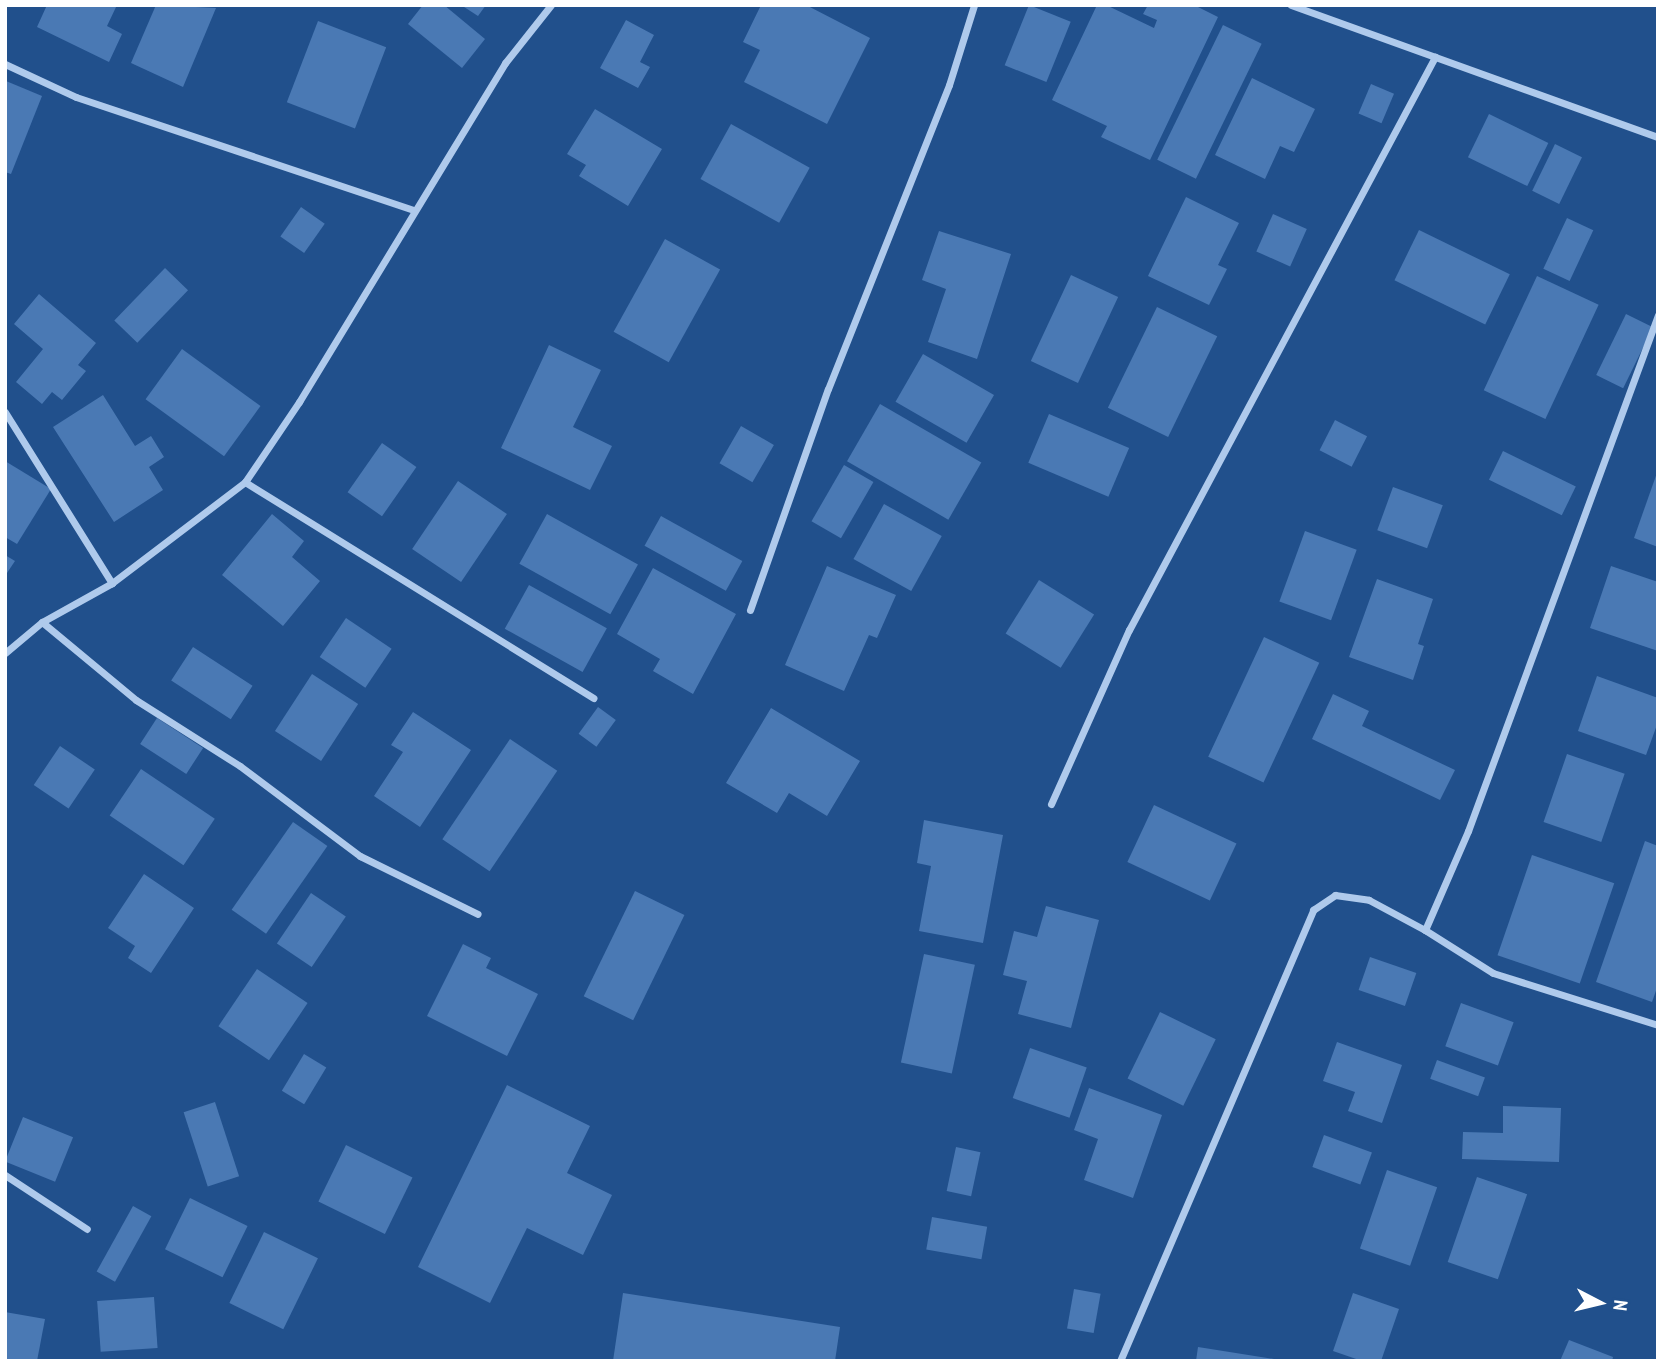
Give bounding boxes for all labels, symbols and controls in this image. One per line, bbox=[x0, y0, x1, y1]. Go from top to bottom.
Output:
north arrow bbox=[1565, 1268, 1635, 1338]
text: N bbox=[1608, 1299, 1633, 1312]

